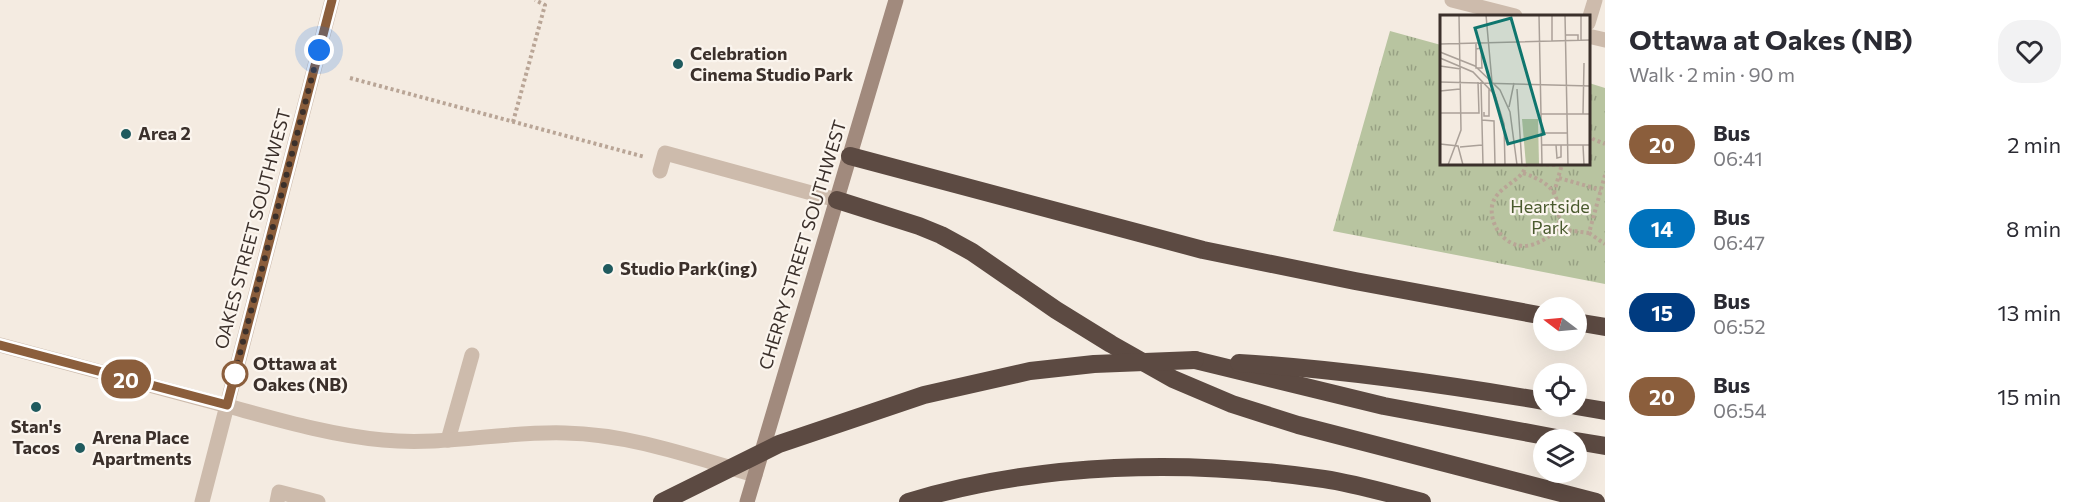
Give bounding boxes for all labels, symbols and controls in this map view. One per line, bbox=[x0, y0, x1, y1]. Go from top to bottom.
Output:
inset map bbox=[1440, 15, 1590, 165]
button: heart bbox=[1998, 20, 2061, 83]
text: Ottawa at Oakes (NB) bbox=[1629, 22, 1913, 56]
your location bbox=[304, 35, 334, 65]
place label: Celebration Cinema Studio Park bbox=[690, 42, 854, 85]
marker: Celebration Cinema Studio Park bbox=[671, 57, 685, 71]
text: Walk · 2 min · 90 m bbox=[1629, 62, 1795, 86]
street label: OAKES STREET SOUTHWEST bbox=[209, 106, 295, 351]
street label: CHERRY STREET SOUTHWEST bbox=[754, 117, 851, 372]
text: Bus bbox=[1713, 119, 1750, 146]
place label: Area 2 bbox=[138, 122, 191, 144]
marker: Area 2 bbox=[119, 127, 133, 141]
text: 2 min bbox=[2007, 131, 2061, 158]
text: 20 bbox=[1649, 132, 1675, 157]
text: 06:41 bbox=[1713, 146, 1763, 170]
park label: Heartside Park bbox=[1510, 195, 1590, 238]
text: Bus bbox=[1713, 203, 1750, 230]
text: 8 min bbox=[2006, 215, 2061, 242]
text: 14 bbox=[1651, 216, 1673, 241]
text: 06:47 bbox=[1713, 230, 1765, 254]
place label: Studio Park(ing) bbox=[620, 257, 757, 279]
marker: Studio Park(ing) bbox=[601, 262, 615, 276]
text: Bus bbox=[1713, 287, 1750, 314]
north arrow bbox=[1533, 297, 1587, 351]
map controls bbox=[1533, 297, 1587, 483]
text: 13 min bbox=[1997, 299, 2061, 326]
text: 15 bbox=[1651, 300, 1673, 325]
text: 06:52 bbox=[1713, 314, 1766, 338]
place label: Ottawa at Oakes (NB) bbox=[253, 352, 348, 395]
line badge: 20 bbox=[99, 360, 153, 398]
marker: Ottawa at Oakes (NB) bbox=[222, 361, 248, 387]
button: locate bbox=[1533, 363, 1587, 417]
text: 20 bbox=[113, 367, 139, 392]
text: Bus bbox=[1713, 371, 1750, 398]
text: 15 min bbox=[1997, 383, 2061, 410]
text: 20 bbox=[1649, 384, 1675, 409]
text: 06:54 bbox=[1713, 398, 1766, 422]
marker: Stan's Tacos bbox=[29, 400, 43, 414]
place label: Stan's Tacos bbox=[11, 415, 61, 458]
place label: Arena Place Apartments bbox=[92, 426, 192, 469]
button: layers bbox=[1533, 429, 1587, 483]
marker: Arena Place Apartments bbox=[73, 441, 87, 455]

